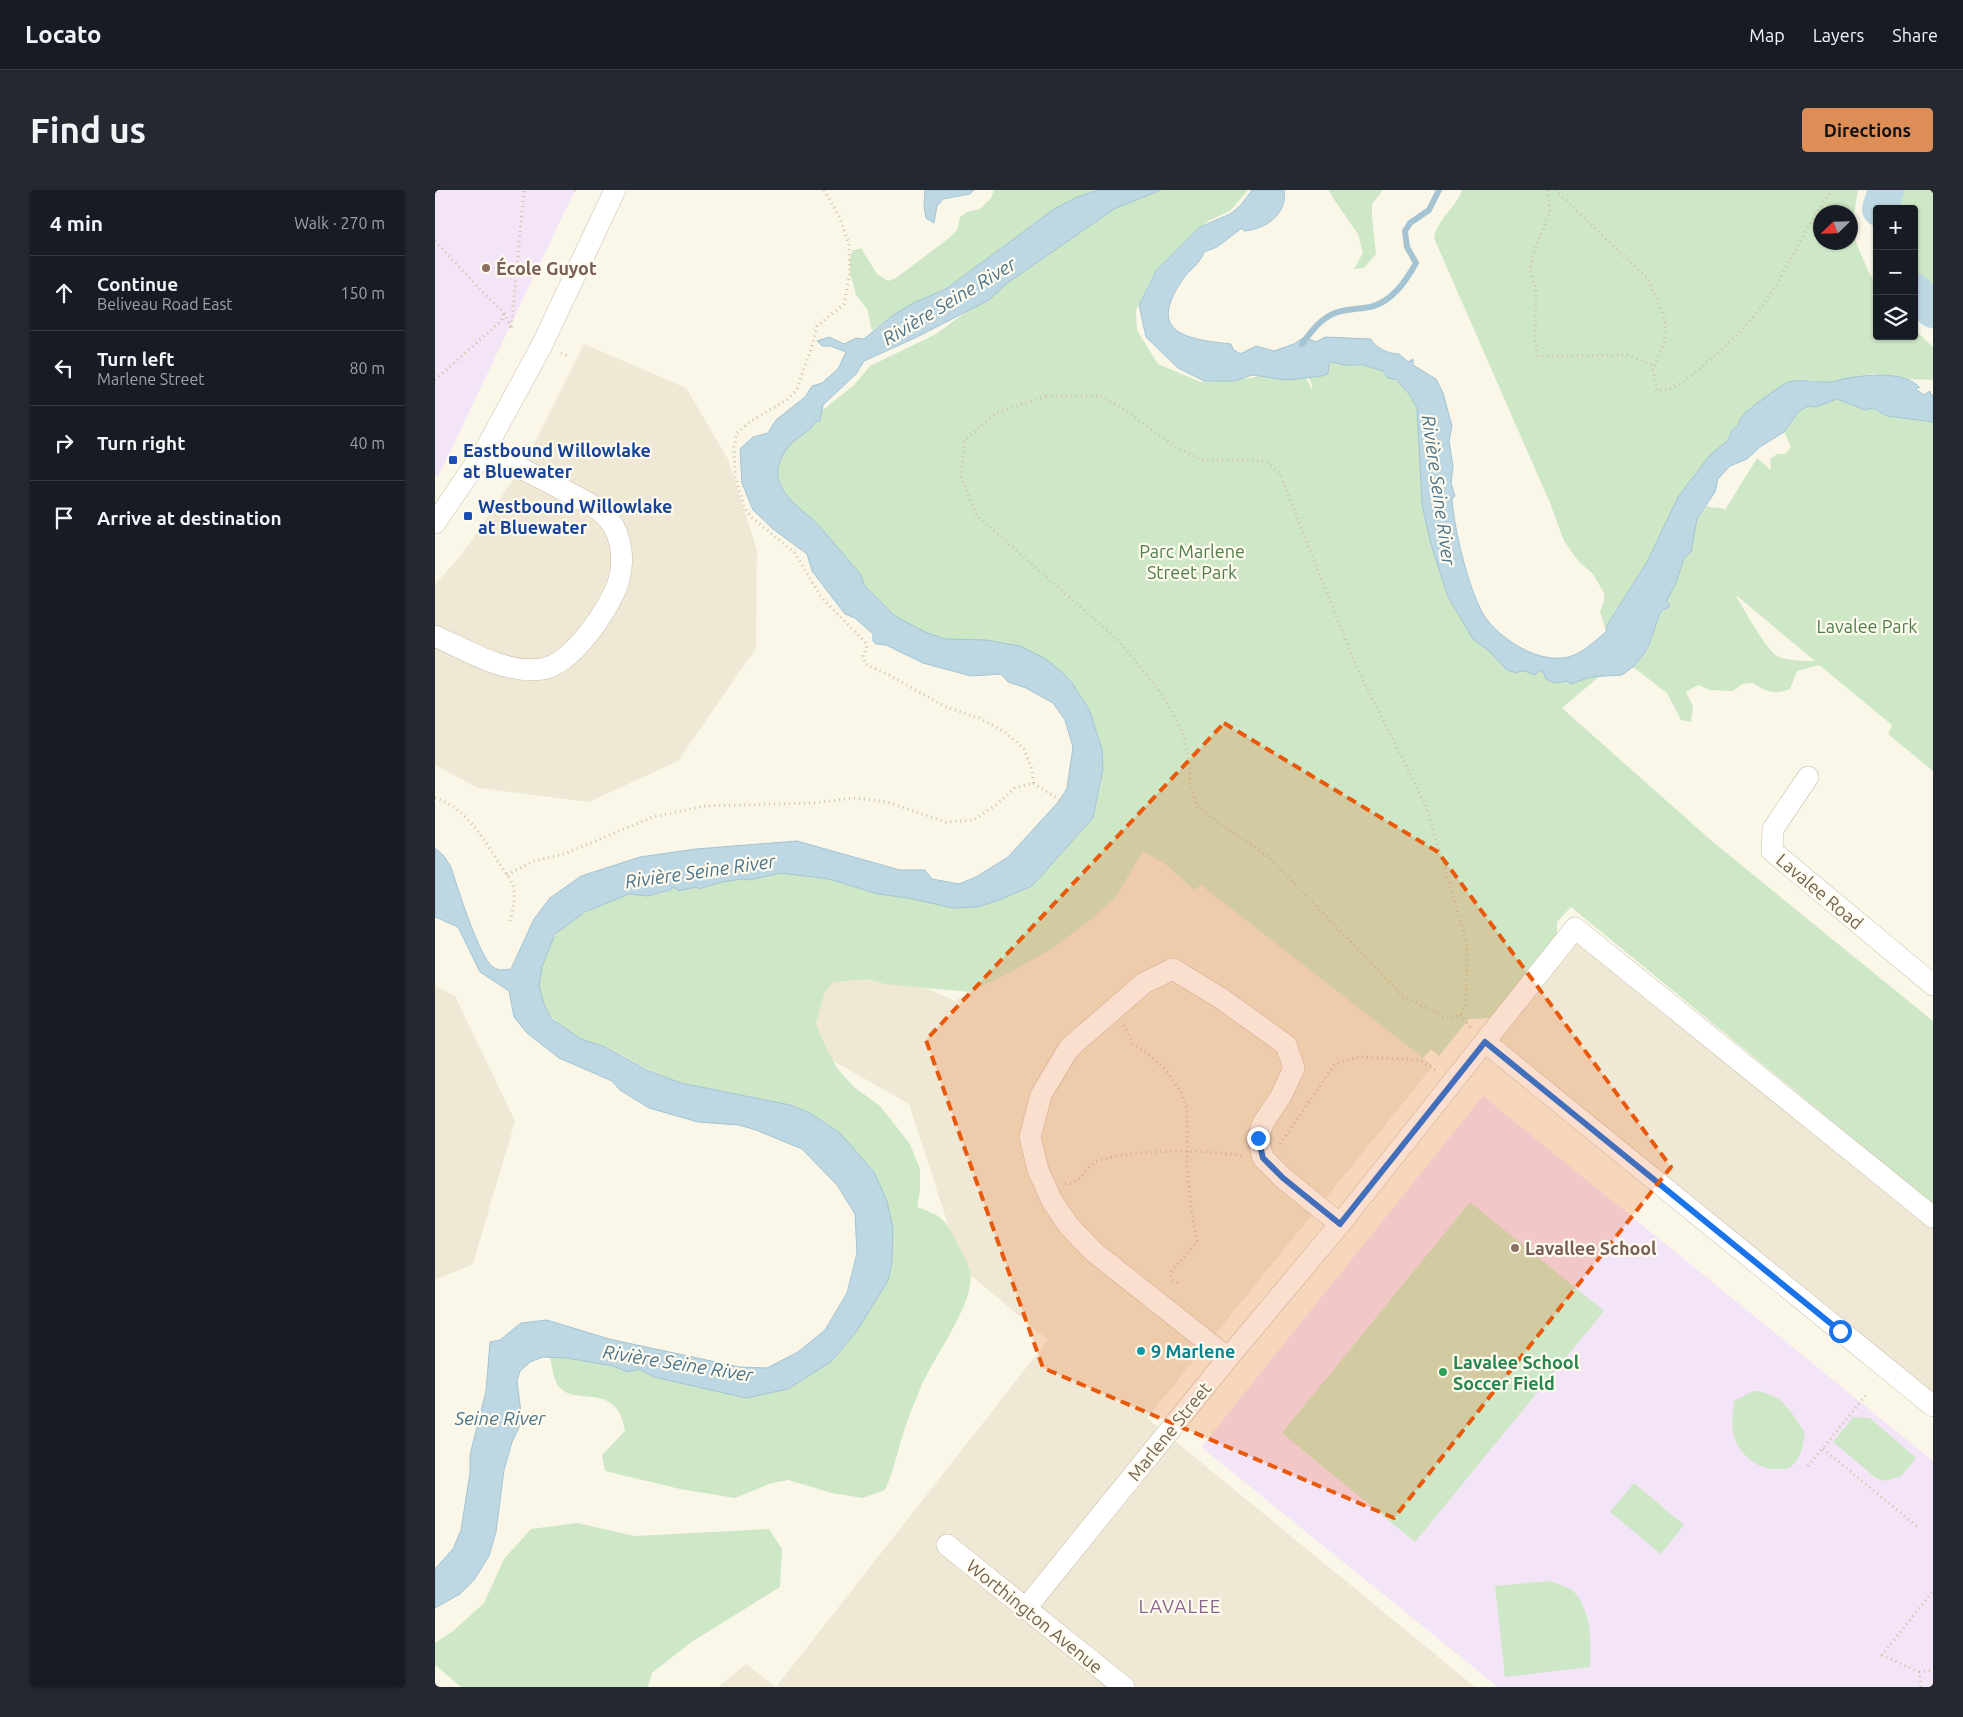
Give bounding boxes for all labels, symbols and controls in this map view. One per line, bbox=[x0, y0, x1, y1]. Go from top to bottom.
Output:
text: Locato bbox=[25, 21, 101, 48]
text: Map bbox=[1749, 25, 1785, 45]
text: Layers bbox=[1813, 25, 1864, 45]
text: Share bbox=[1892, 25, 1938, 45]
button: Directions bbox=[1802, 108, 1933, 152]
text: Find us bbox=[30, 110, 146, 150]
north arrow bbox=[1813, 205, 1858, 250]
map controls bbox=[1873, 205, 1918, 340]
button: + bbox=[1873, 205, 1918, 250]
text: 4 min bbox=[50, 211, 103, 235]
text: Walk · 270 m bbox=[294, 214, 385, 232]
button: − bbox=[1873, 250, 1918, 295]
water label: Rivière Seine River bbox=[878, 252, 1020, 349]
place label: École Guyot bbox=[496, 257, 597, 278]
marker: École Guyot bbox=[480, 262, 492, 274]
text: Continue bbox=[97, 273, 178, 295]
icon: ahead bbox=[50, 279, 78, 307]
text: 150 m bbox=[340, 284, 385, 302]
text: Beliveau Road East bbox=[97, 295, 233, 313]
button: layers bbox=[1873, 295, 1918, 340]
text: Turn left bbox=[97, 348, 175, 370]
icon: left bbox=[50, 354, 78, 382]
text: 80 m bbox=[349, 359, 385, 377]
text: Marlene Street bbox=[97, 370, 205, 388]
water label: Rivière Seine River bbox=[1418, 413, 1461, 567]
icon: right bbox=[50, 429, 78, 457]
text: Turn right bbox=[97, 432, 185, 454]
text: 40 m bbox=[349, 434, 385, 452]
place label: Eastbound Willowlake at Bluewater bbox=[463, 440, 651, 481]
marker: Eastbound Willowlake at Bluewater bbox=[447, 454, 459, 466]
place label: Westbound Willowlake at Bluewater bbox=[478, 496, 672, 537]
icon: arrive bbox=[50, 504, 78, 532]
text: Arrive at destination bbox=[97, 507, 282, 529]
marker: Westbound Willowlake at Bluewater bbox=[462, 510, 474, 522]
park label: Parc Marlene Street Park bbox=[1139, 541, 1245, 582]
park label: Lavalee Park bbox=[1817, 616, 1917, 636]
water label: Rivière Seine River bbox=[623, 849, 777, 892]
street label: Lavalee Road bbox=[1773, 849, 1867, 933]
route end bbox=[1247, 1127, 1270, 1150]
place label: Lavallee School bbox=[1525, 1238, 1657, 1258]
marker: Lavallee School bbox=[1509, 1242, 1521, 1254]
route start bbox=[1829, 1320, 1852, 1343]
water label: Rivière Seine River bbox=[601, 1340, 755, 1386]
place label: 9 Marlene bbox=[1151, 1341, 1235, 1361]
marker: 9 Marlene bbox=[1135, 1345, 1147, 1357]
place label: Lavalee School Soccer Field bbox=[1453, 1352, 1580, 1393]
marker: Lavalee School Soccer Field bbox=[1437, 1366, 1449, 1378]
street label: Marlene Street bbox=[1123, 1378, 1215, 1484]
water label: Seine River bbox=[454, 1407, 546, 1429]
street label: Worthington Avenue bbox=[963, 1555, 1107, 1677]
district label: LAVALEE bbox=[1139, 1595, 1221, 1617]

